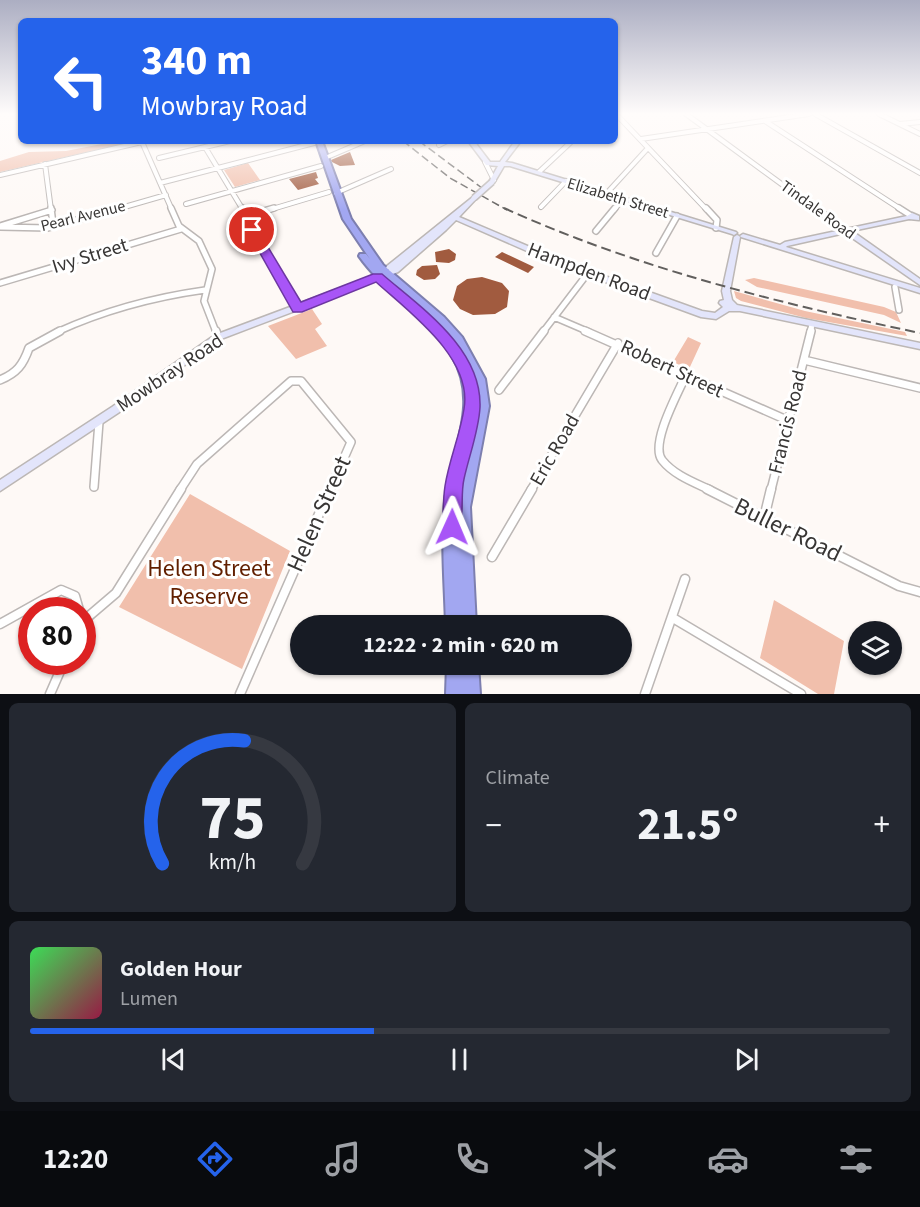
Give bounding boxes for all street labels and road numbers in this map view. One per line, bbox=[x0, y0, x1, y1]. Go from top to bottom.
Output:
street label: Elizabeth Street bbox=[565, 172, 672, 224]
street label: Tindale Road bbox=[776, 175, 860, 245]
street label: Pearl Avenue bbox=[38, 195, 128, 237]
street label: Ivy Street bbox=[49, 231, 132, 281]
street label: Hampden Road bbox=[523, 236, 655, 308]
street label: Mowbray Road bbox=[111, 327, 229, 419]
street label: Robert Street bbox=[616, 333, 728, 405]
street label: Francis Road bbox=[762, 367, 814, 477]
street label: Eric Road bbox=[523, 409, 587, 491]
street label: Helen Street bbox=[278, 450, 360, 578]
street label: Buller Road bbox=[728, 489, 848, 571]

